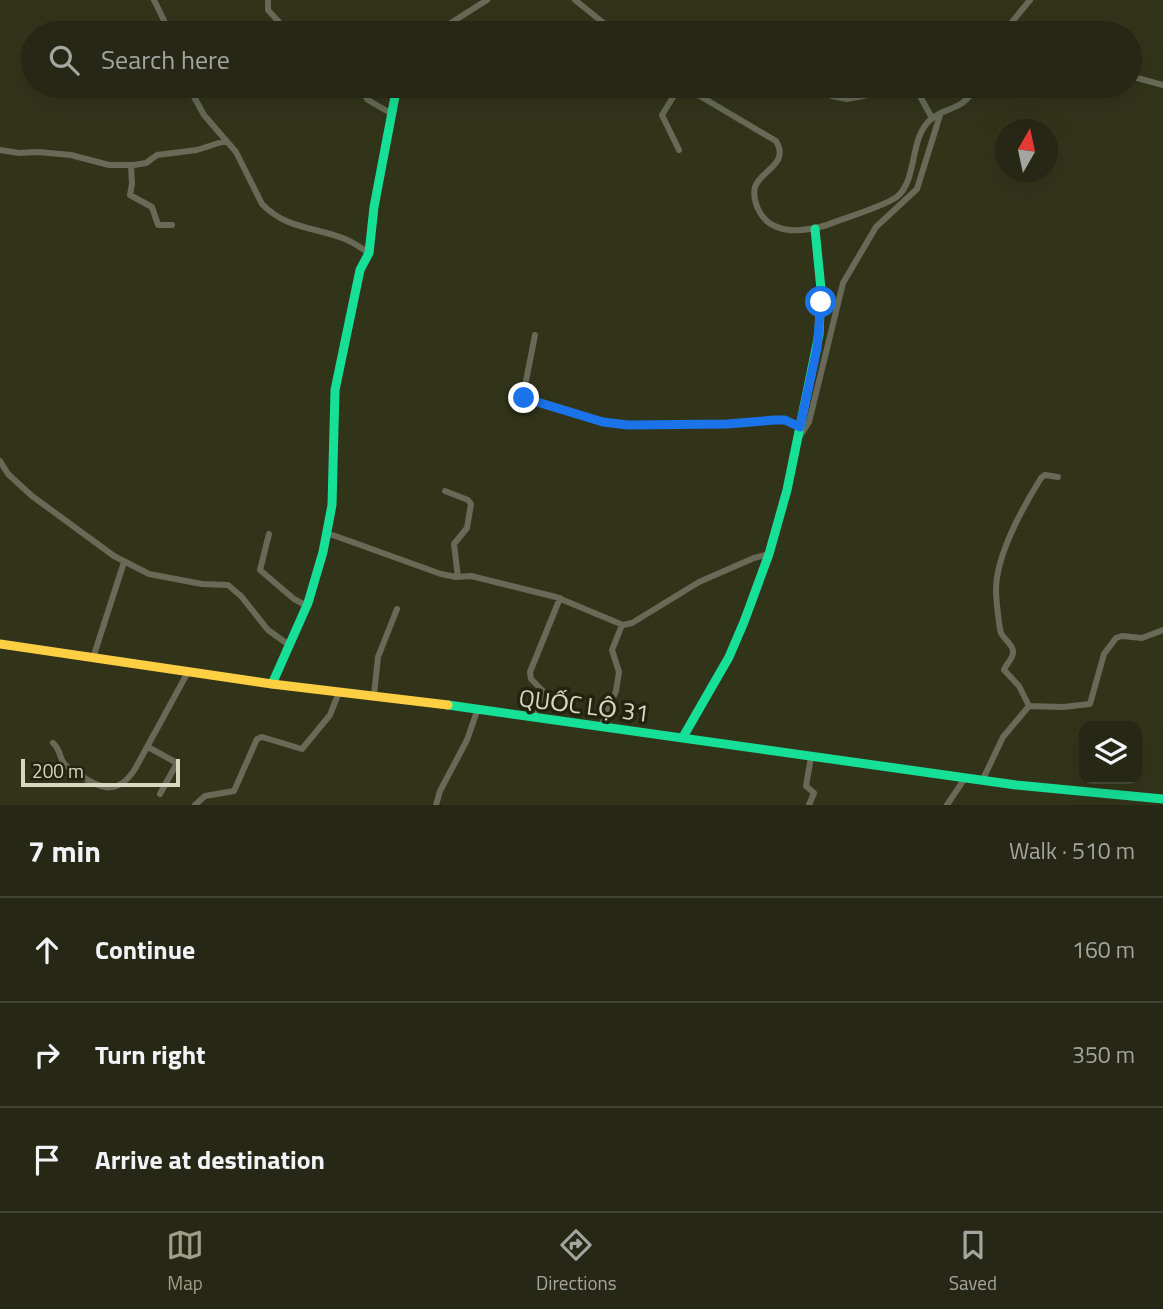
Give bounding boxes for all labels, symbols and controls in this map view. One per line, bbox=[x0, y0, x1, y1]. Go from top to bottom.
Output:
search box bbox=[21, 21, 1142, 98]
text: Search here bbox=[101, 40, 230, 79]
icon: search bbox=[45, 41, 83, 79]
north arrow bbox=[995, 119, 1058, 182]
route start bbox=[805, 286, 836, 317]
route end bbox=[508, 382, 539, 413]
street label: QUỐC LỘ 31 bbox=[517, 679, 651, 731]
map controls bbox=[1079, 721, 1142, 784]
button: layers bbox=[1079, 721, 1142, 784]
scale bar bbox=[21, 756, 180, 788]
text: 200 m bbox=[32, 756, 84, 785]
text: 7 min bbox=[28, 828, 101, 874]
text: Walk · 510 m bbox=[1009, 833, 1135, 868]
text: Continue bbox=[95, 930, 195, 969]
icon: ahead bbox=[28, 931, 66, 969]
text: 160 m bbox=[1072, 932, 1135, 967]
text: Turn right bbox=[95, 1035, 206, 1074]
icon: right bbox=[28, 1036, 66, 1074]
text: 350 m bbox=[1072, 1037, 1135, 1072]
text: Arrive at destination bbox=[95, 1140, 325, 1179]
icon: arrive bbox=[28, 1141, 66, 1179]
tab: Map bbox=[166, 1226, 204, 1297]
tab: Directions bbox=[536, 1226, 617, 1297]
tab: Saved bbox=[949, 1226, 997, 1297]

